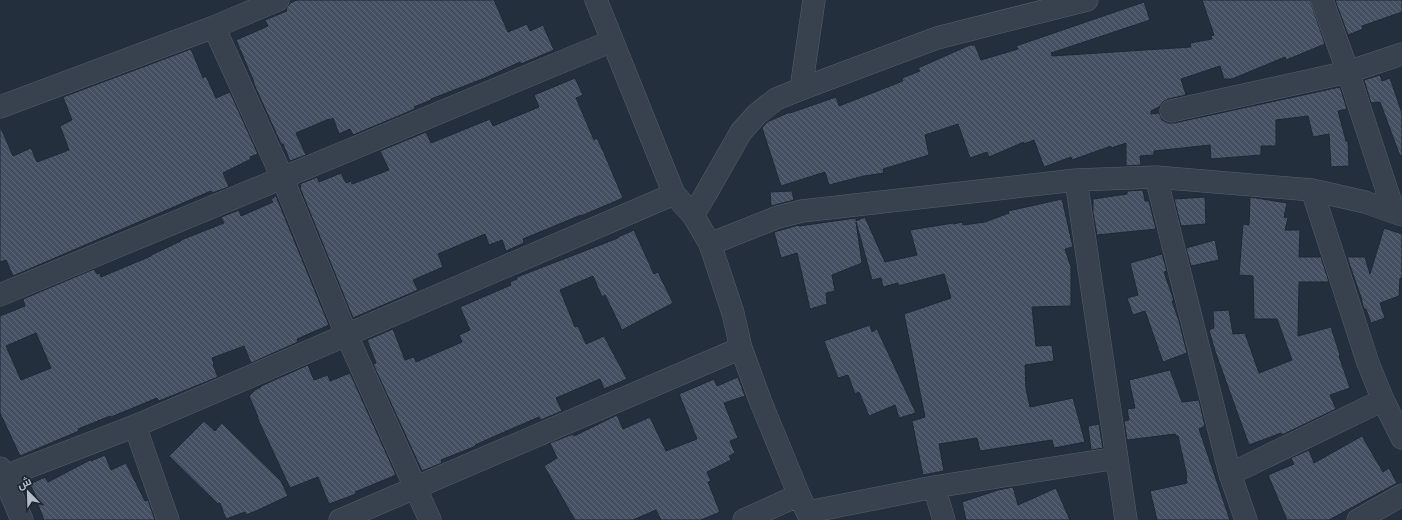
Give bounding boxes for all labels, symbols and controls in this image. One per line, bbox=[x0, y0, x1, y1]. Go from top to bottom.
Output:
north arrow bbox=[8, 472, 48, 512]
text: ش bbox=[15, 474, 34, 493]

